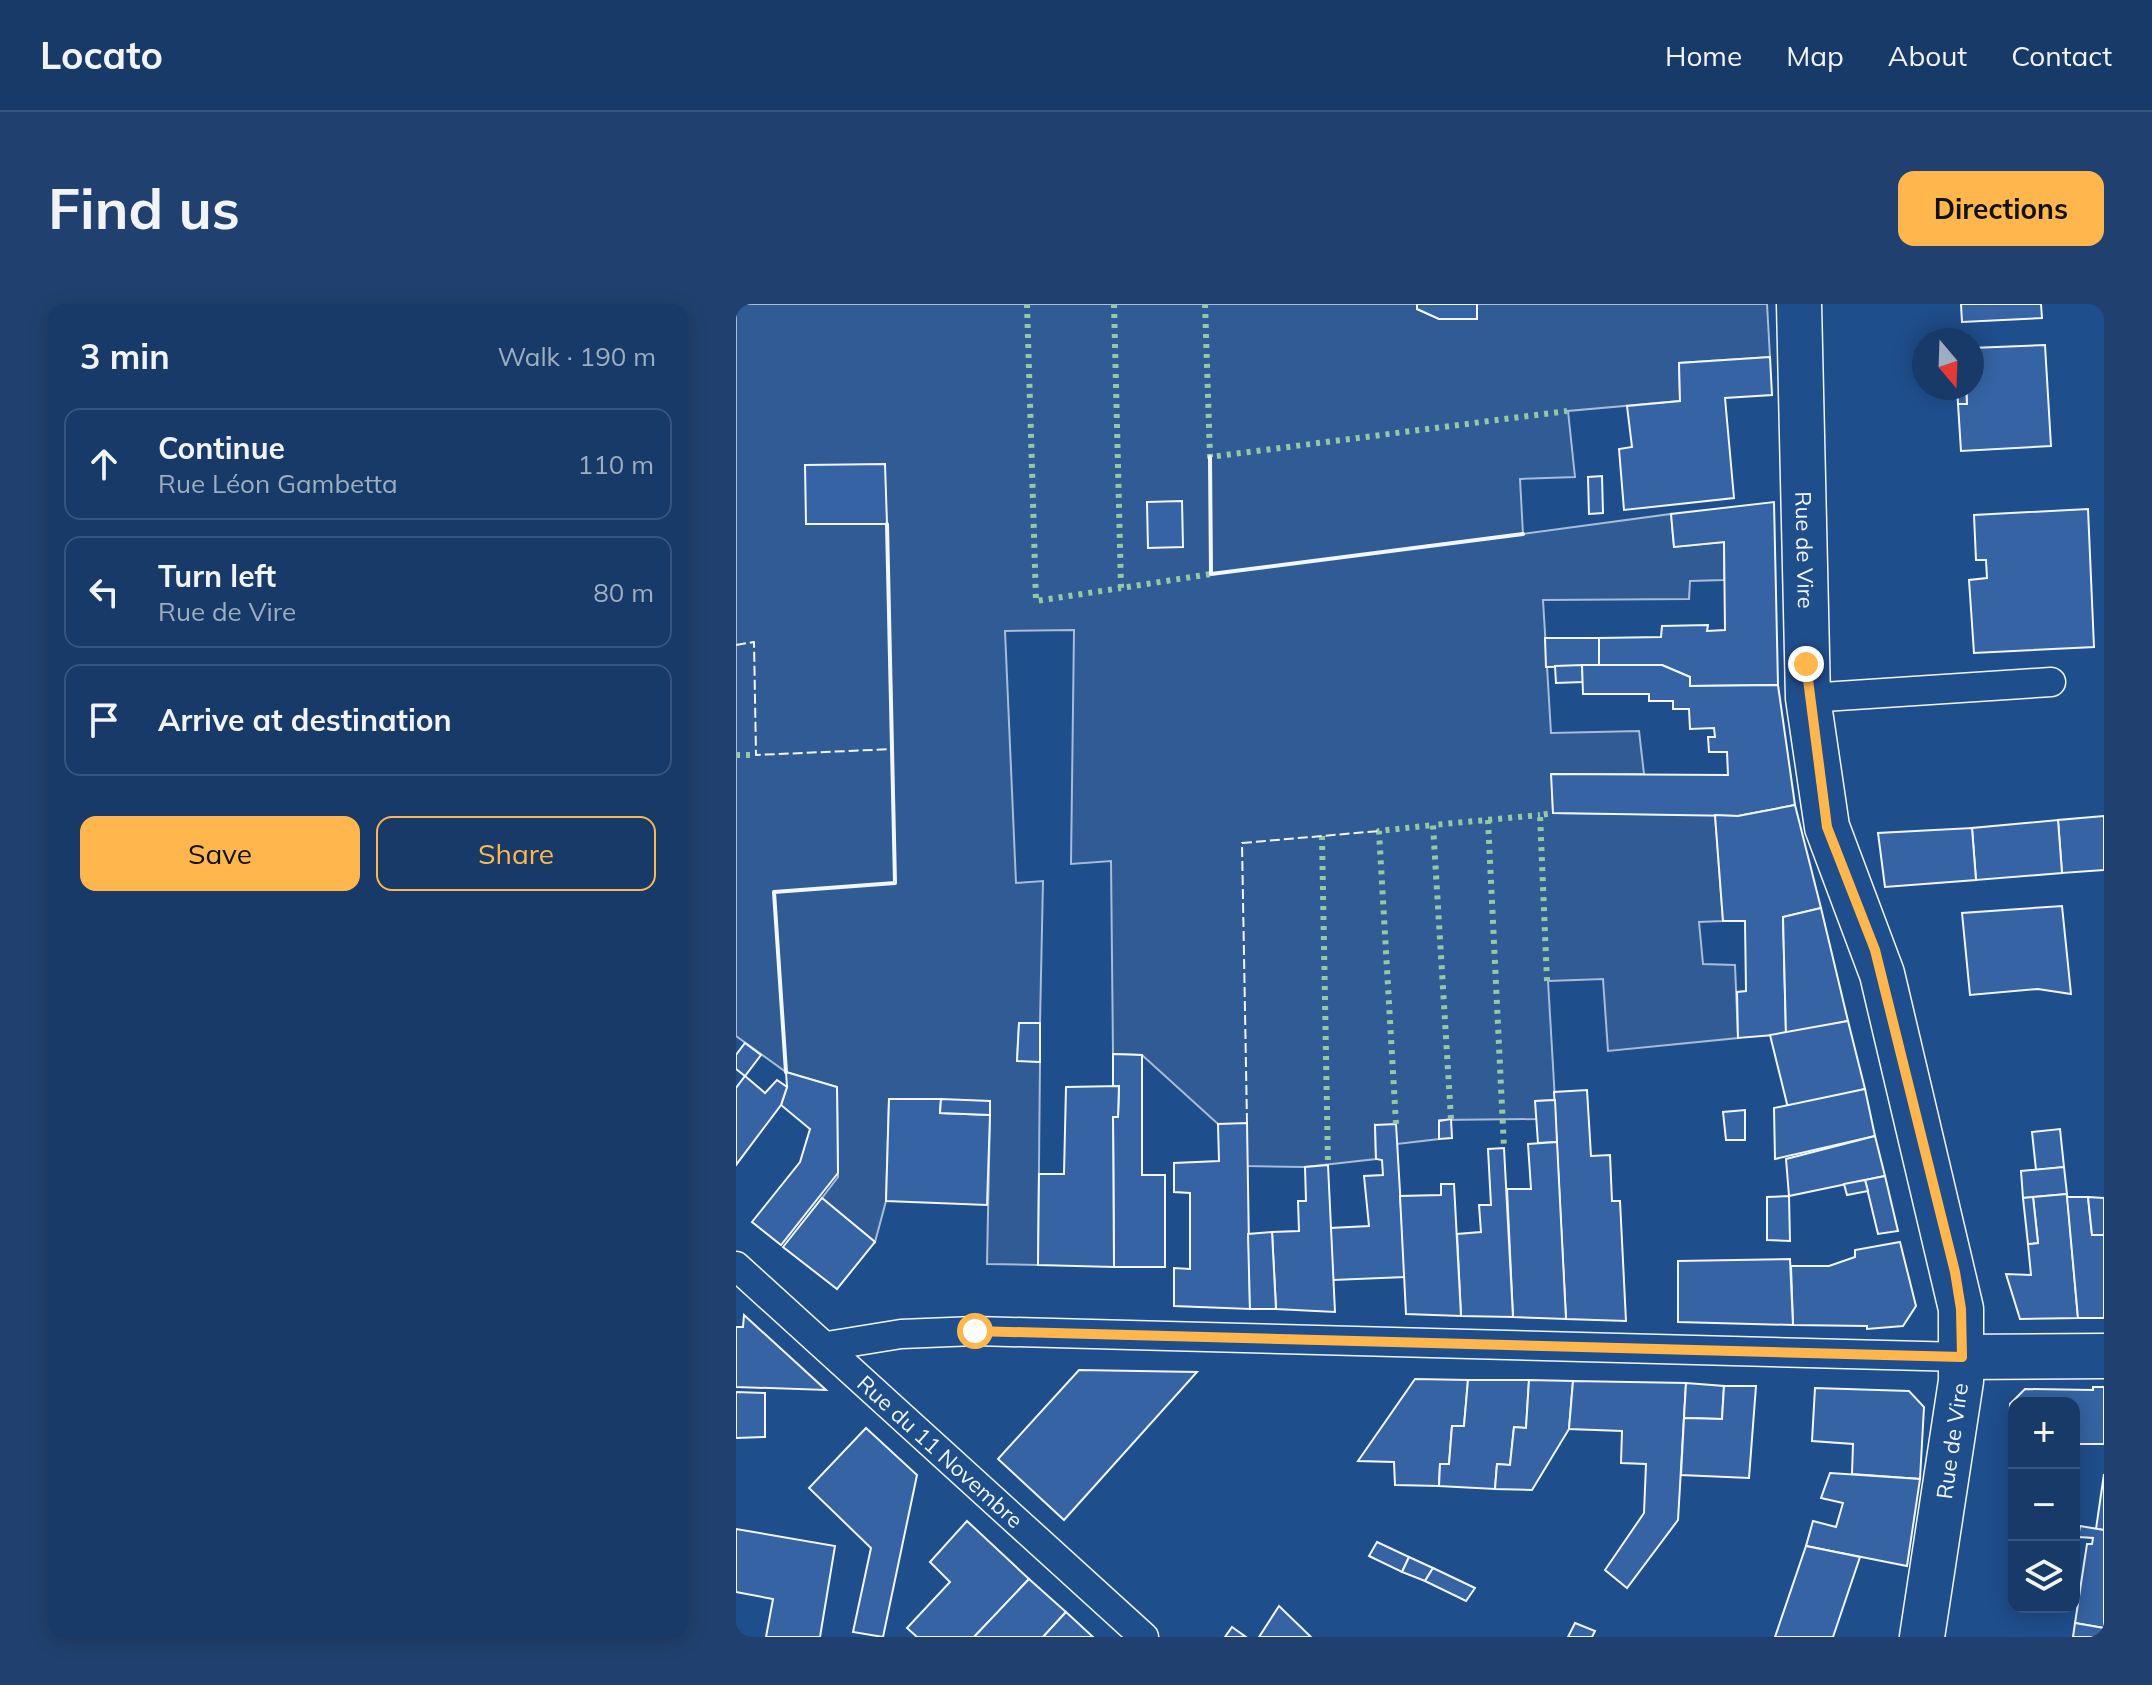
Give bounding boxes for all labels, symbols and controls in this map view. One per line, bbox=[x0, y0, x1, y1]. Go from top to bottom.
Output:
text: Locato bbox=[40, 31, 163, 79]
text: Home bbox=[1665, 38, 1742, 73]
text: Map bbox=[1786, 38, 1844, 73]
text: About bbox=[1888, 38, 1967, 73]
text: Contact bbox=[2011, 38, 2112, 73]
button: Directions bbox=[1898, 171, 2104, 246]
text: Find us bbox=[48, 173, 240, 243]
north arrow bbox=[1912, 328, 1984, 400]
text: 3 min bbox=[80, 335, 170, 378]
text: Walk · 190 m bbox=[497, 340, 656, 373]
text: Continue bbox=[158, 429, 285, 467]
icon: ahead bbox=[82, 442, 126, 486]
text: 110 m bbox=[578, 448, 654, 481]
text: Rue Léon Gambetta bbox=[158, 467, 398, 500]
street label: Rue de Vire bbox=[1789, 491, 1820, 609]
text: Turn left bbox=[158, 557, 276, 595]
icon: left bbox=[82, 570, 126, 614]
text: 80 m bbox=[593, 576, 654, 609]
text: Rue de Vire bbox=[158, 595, 296, 628]
route end bbox=[1788, 646, 1824, 682]
icon: arrive bbox=[82, 698, 126, 742]
text: Arrive at destination bbox=[158, 701, 452, 739]
button: Save bbox=[80, 816, 360, 891]
button: Share bbox=[376, 816, 656, 891]
route start bbox=[957, 1313, 993, 1349]
street label: Rue du 11 Novembre bbox=[852, 1369, 1029, 1534]
street label: Rue de Vire bbox=[1930, 1381, 1974, 1501]
map controls bbox=[2008, 1397, 2080, 1613]
button: + bbox=[2008, 1397, 2080, 1469]
button: − bbox=[2008, 1469, 2080, 1541]
button: layers bbox=[2008, 1541, 2080, 1613]

